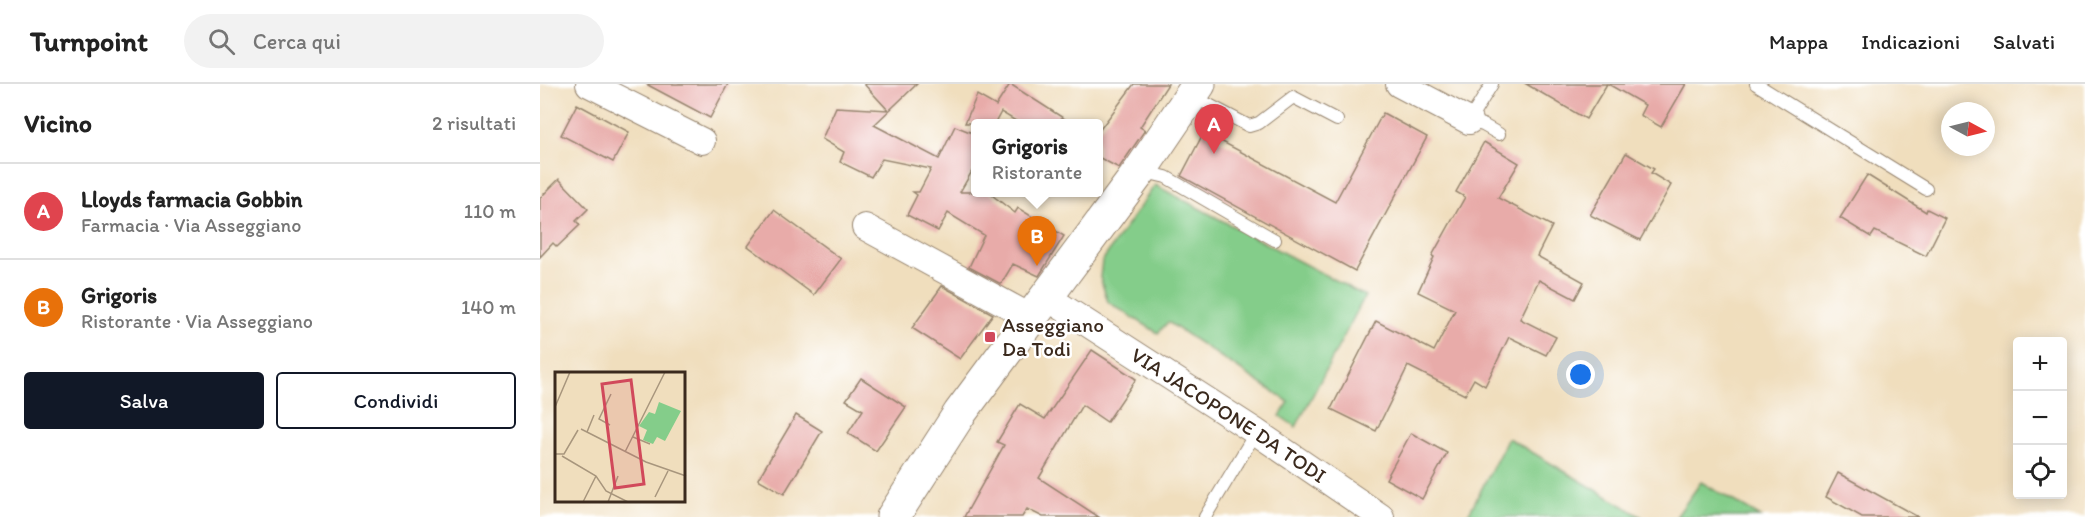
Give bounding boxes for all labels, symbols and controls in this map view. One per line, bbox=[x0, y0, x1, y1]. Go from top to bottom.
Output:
search box bbox=[184, 14, 604, 68]
text: Turnpoint bbox=[30, 24, 148, 58]
icon: search bbox=[205, 25, 238, 58]
text: Cerca qui bbox=[253, 28, 341, 55]
text: Mappa bbox=[1769, 29, 1828, 54]
text: Indicazioni bbox=[1861, 29, 1960, 54]
text: Salvati bbox=[1993, 29, 2055, 54]
north arrow bbox=[1941, 102, 1995, 156]
pin: A bbox=[1194, 104, 1234, 154]
text: Vicino bbox=[24, 107, 92, 139]
text: 2 risultati bbox=[432, 111, 516, 135]
popup bbox=[971, 119, 1103, 197]
text: Grigoris bbox=[992, 133, 1068, 160]
text: Ristorante bbox=[992, 160, 1082, 184]
text: Lloyds farmacia Gobbin bbox=[81, 186, 302, 213]
text: A bbox=[37, 199, 50, 223]
text: 110 m bbox=[464, 199, 516, 223]
text: Farmacia · Via Asseggiano bbox=[81, 213, 301, 237]
pin: B bbox=[1018, 216, 1056, 266]
text: Grigoris bbox=[81, 282, 157, 309]
text: B bbox=[37, 295, 50, 319]
text: 140 m bbox=[461, 295, 516, 319]
text: Ristorante · Via Asseggiano bbox=[81, 309, 313, 333]
place label: Asseggiano Da Todi bbox=[1002, 312, 1104, 361]
marker: Asseggiano Da Todi bbox=[983, 330, 997, 344]
map controls bbox=[2013, 337, 2067, 499]
button: + bbox=[2013, 337, 2067, 391]
street label: VIA JACOPONE DA TODI bbox=[1127, 342, 1331, 488]
your location bbox=[1566, 360, 1595, 389]
button: Salva bbox=[24, 372, 264, 429]
button: Condividi bbox=[276, 372, 516, 429]
inset map bbox=[555, 372, 686, 502]
button: − bbox=[2013, 391, 2067, 445]
button: locate bbox=[2013, 445, 2067, 499]

